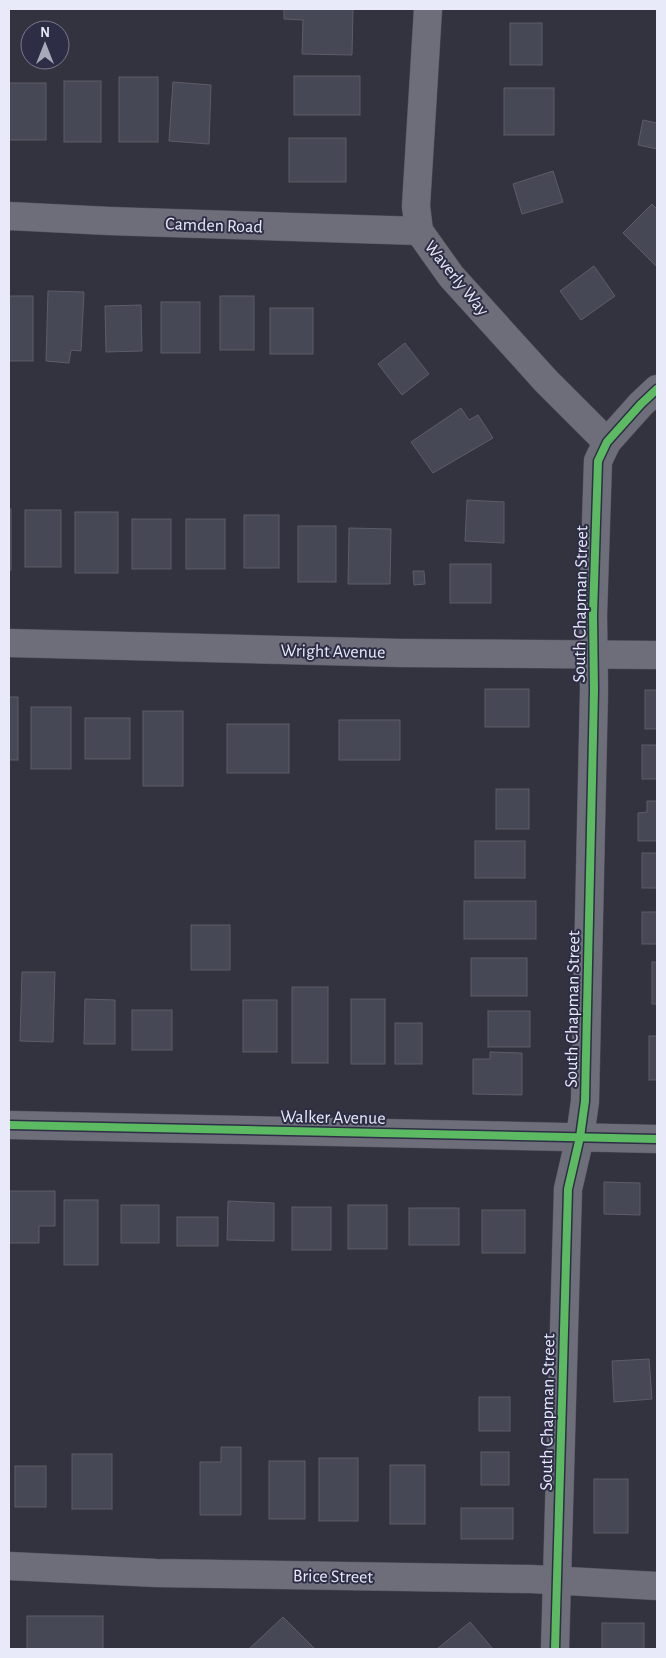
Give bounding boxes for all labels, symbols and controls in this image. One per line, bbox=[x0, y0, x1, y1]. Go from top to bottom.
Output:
north arrow bbox=[20, 20, 70, 70]
text: N bbox=[40, 26, 50, 40]
street label: Camden Road bbox=[165, 215, 263, 237]
street label: Waverly Way bbox=[421, 238, 492, 320]
street label: South Chapman Street bbox=[571, 525, 591, 683]
street label: Wright Avenue bbox=[280, 642, 385, 662]
street label: South Chapman Street bbox=[563, 930, 583, 1088]
street label: Walker Avenue bbox=[280, 1108, 386, 1128]
street label: South Chapman Street bbox=[538, 1333, 558, 1491]
street label: Brice Street bbox=[293, 1567, 373, 1587]

